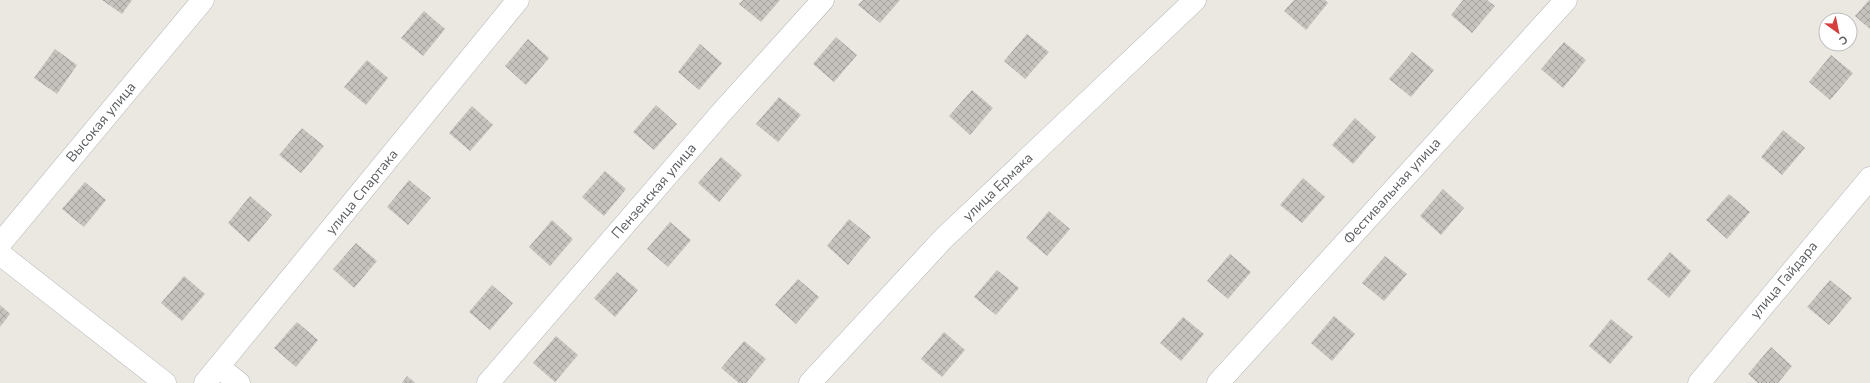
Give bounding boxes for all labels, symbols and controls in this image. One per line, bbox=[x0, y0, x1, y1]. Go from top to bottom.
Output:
north arrow bbox=[1818, 12, 1858, 52]
text: С bbox=[1836, 32, 1850, 49]
street label: Высокая улица bbox=[62, 78, 140, 166]
street label: Фестивальная улица bbox=[1339, 134, 1445, 248]
street label: Пензенская улица bbox=[607, 139, 701, 243]
street label: улица Спартака bbox=[322, 145, 402, 239]
street label: улица Ермака bbox=[959, 149, 1037, 225]
street label: улица Гайдара bbox=[1746, 237, 1822, 323]

